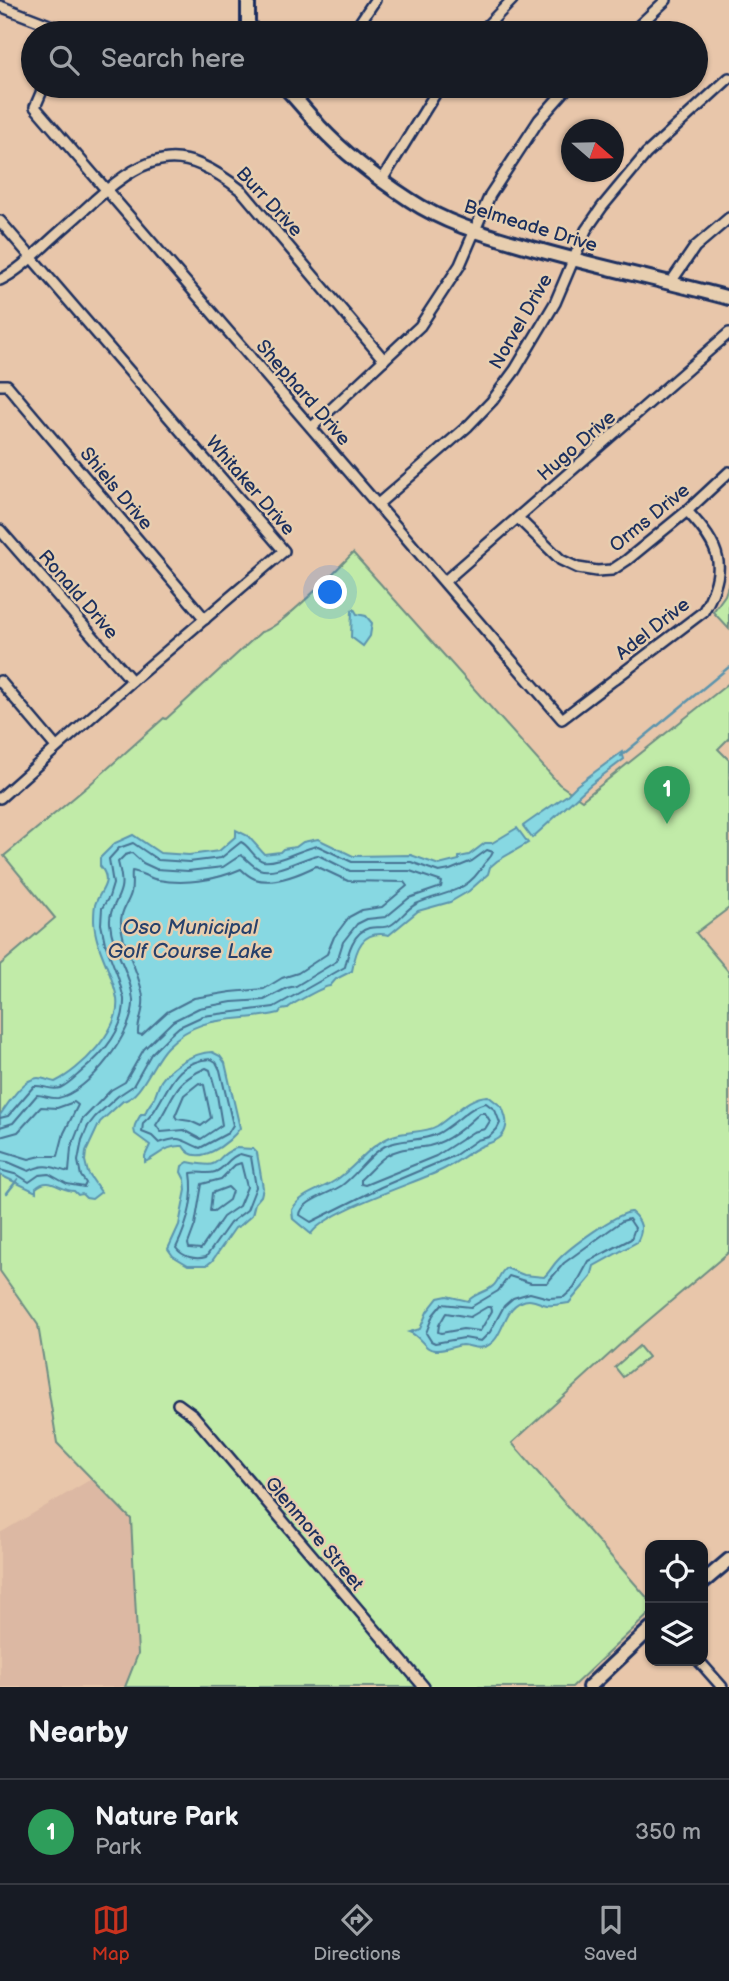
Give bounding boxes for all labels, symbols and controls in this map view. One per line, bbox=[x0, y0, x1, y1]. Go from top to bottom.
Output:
search box bbox=[21, 21, 708, 98]
icon: search bbox=[45, 41, 83, 79]
text: Search here bbox=[101, 44, 245, 75]
north arrow bbox=[561, 119, 624, 182]
street label: Burr Drive bbox=[231, 162, 307, 242]
street label: Belmeade Drive bbox=[461, 195, 600, 258]
street label: Norvel Drive bbox=[485, 270, 558, 373]
street label: Shephard Drive bbox=[251, 335, 355, 451]
street label: Hugo Drive bbox=[533, 406, 621, 486]
street label: Whitaker Drive bbox=[200, 431, 299, 541]
street label: Shiels Drive bbox=[75, 443, 157, 535]
street label: Orms Drive bbox=[605, 479, 695, 557]
street label: Ronald Drive bbox=[33, 546, 123, 644]
your location bbox=[313, 575, 347, 609]
street label: Adel Drive bbox=[611, 593, 694, 665]
pin: 1 bbox=[644, 766, 690, 824]
water label: Oso Municipal Golf Course Lake bbox=[108, 915, 272, 964]
street label: Glenmore Street bbox=[260, 1472, 368, 1596]
map controls bbox=[645, 1540, 708, 1666]
button: locate bbox=[645, 1540, 708, 1603]
button: layers bbox=[645, 1603, 708, 1666]
text: Nearby bbox=[28, 1715, 128, 1751]
text: Nature Park bbox=[95, 1802, 238, 1833]
text: 1 bbox=[46, 1818, 56, 1846]
text: 350 m bbox=[635, 1818, 701, 1846]
text: Park bbox=[95, 1833, 141, 1861]
tab: Map bbox=[92, 1901, 130, 1966]
tab: Directions bbox=[313, 1901, 401, 1966]
tab: Saved bbox=[584, 1901, 637, 1966]

